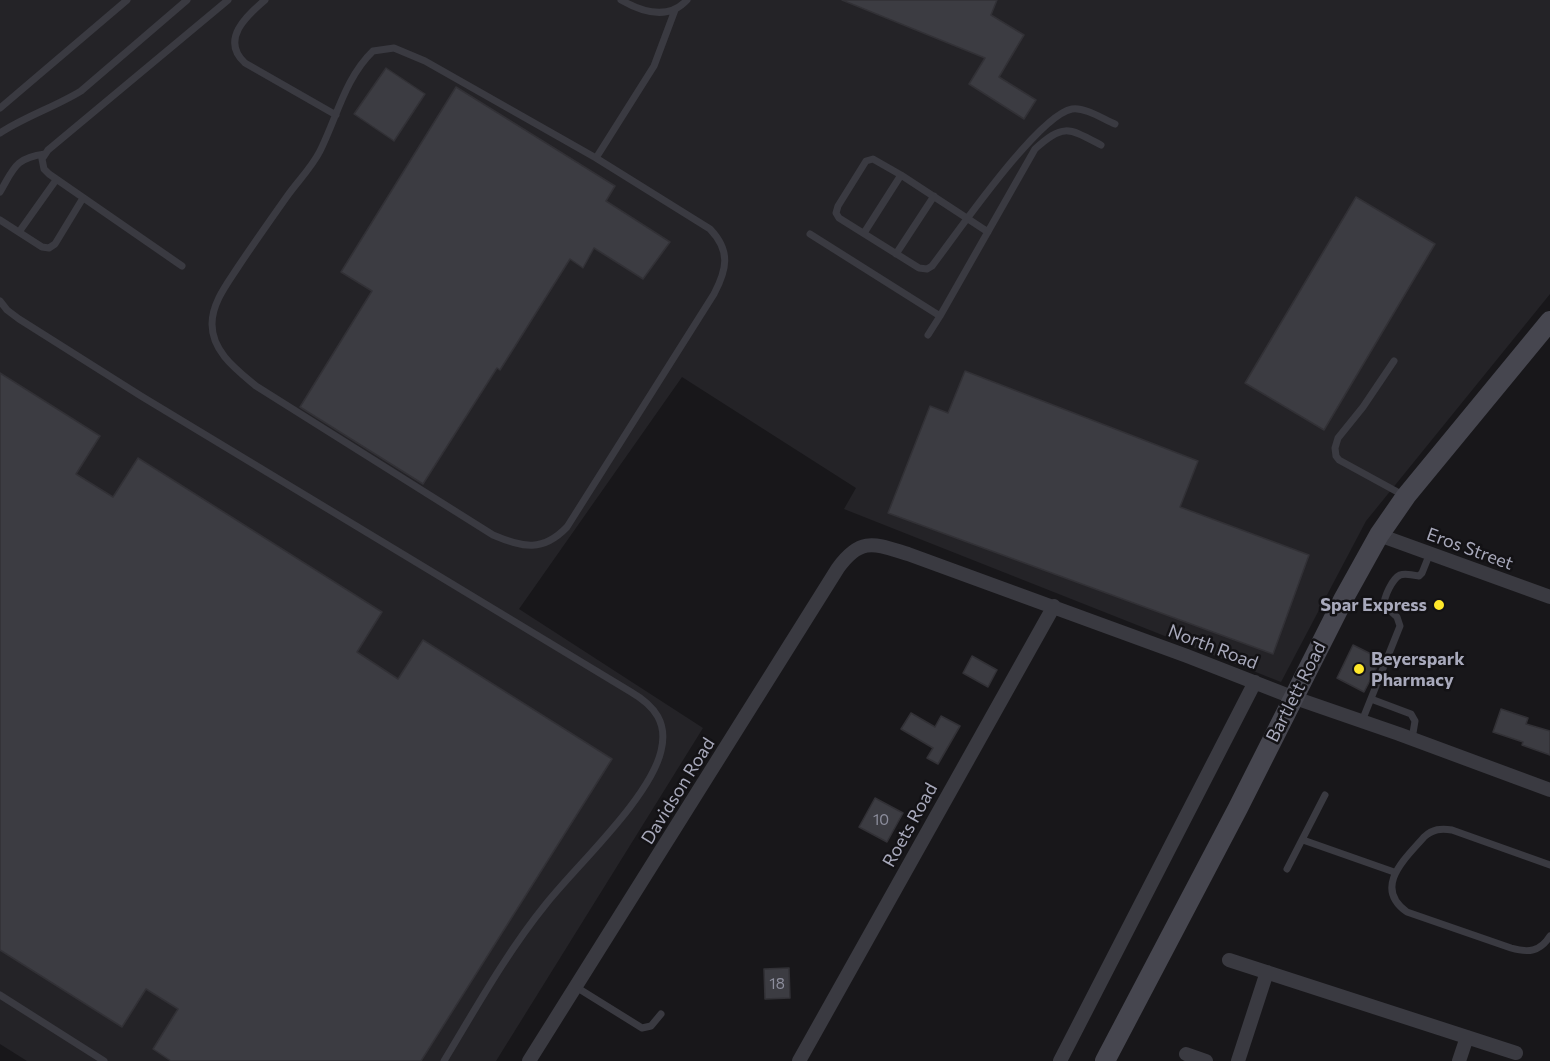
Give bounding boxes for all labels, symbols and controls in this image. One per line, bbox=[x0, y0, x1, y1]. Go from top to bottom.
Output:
street label: Eros Street bbox=[1424, 523, 1516, 575]
place label: Spar Express bbox=[1320, 594, 1427, 616]
marker: Spar Express bbox=[1432, 598, 1446, 612]
street label: North Road bbox=[1165, 620, 1261, 674]
street label: Bartlett Road bbox=[1261, 638, 1331, 746]
place label: Beyerspark Pharmacy bbox=[1371, 648, 1465, 690]
marker: Beyerspark Pharmacy bbox=[1352, 662, 1366, 676]
street label: Davidson Road bbox=[637, 734, 719, 848]
street label: Roets Road bbox=[878, 779, 942, 871]
house number: 10 bbox=[873, 811, 889, 829]
house number: 18 bbox=[769, 975, 785, 993]

